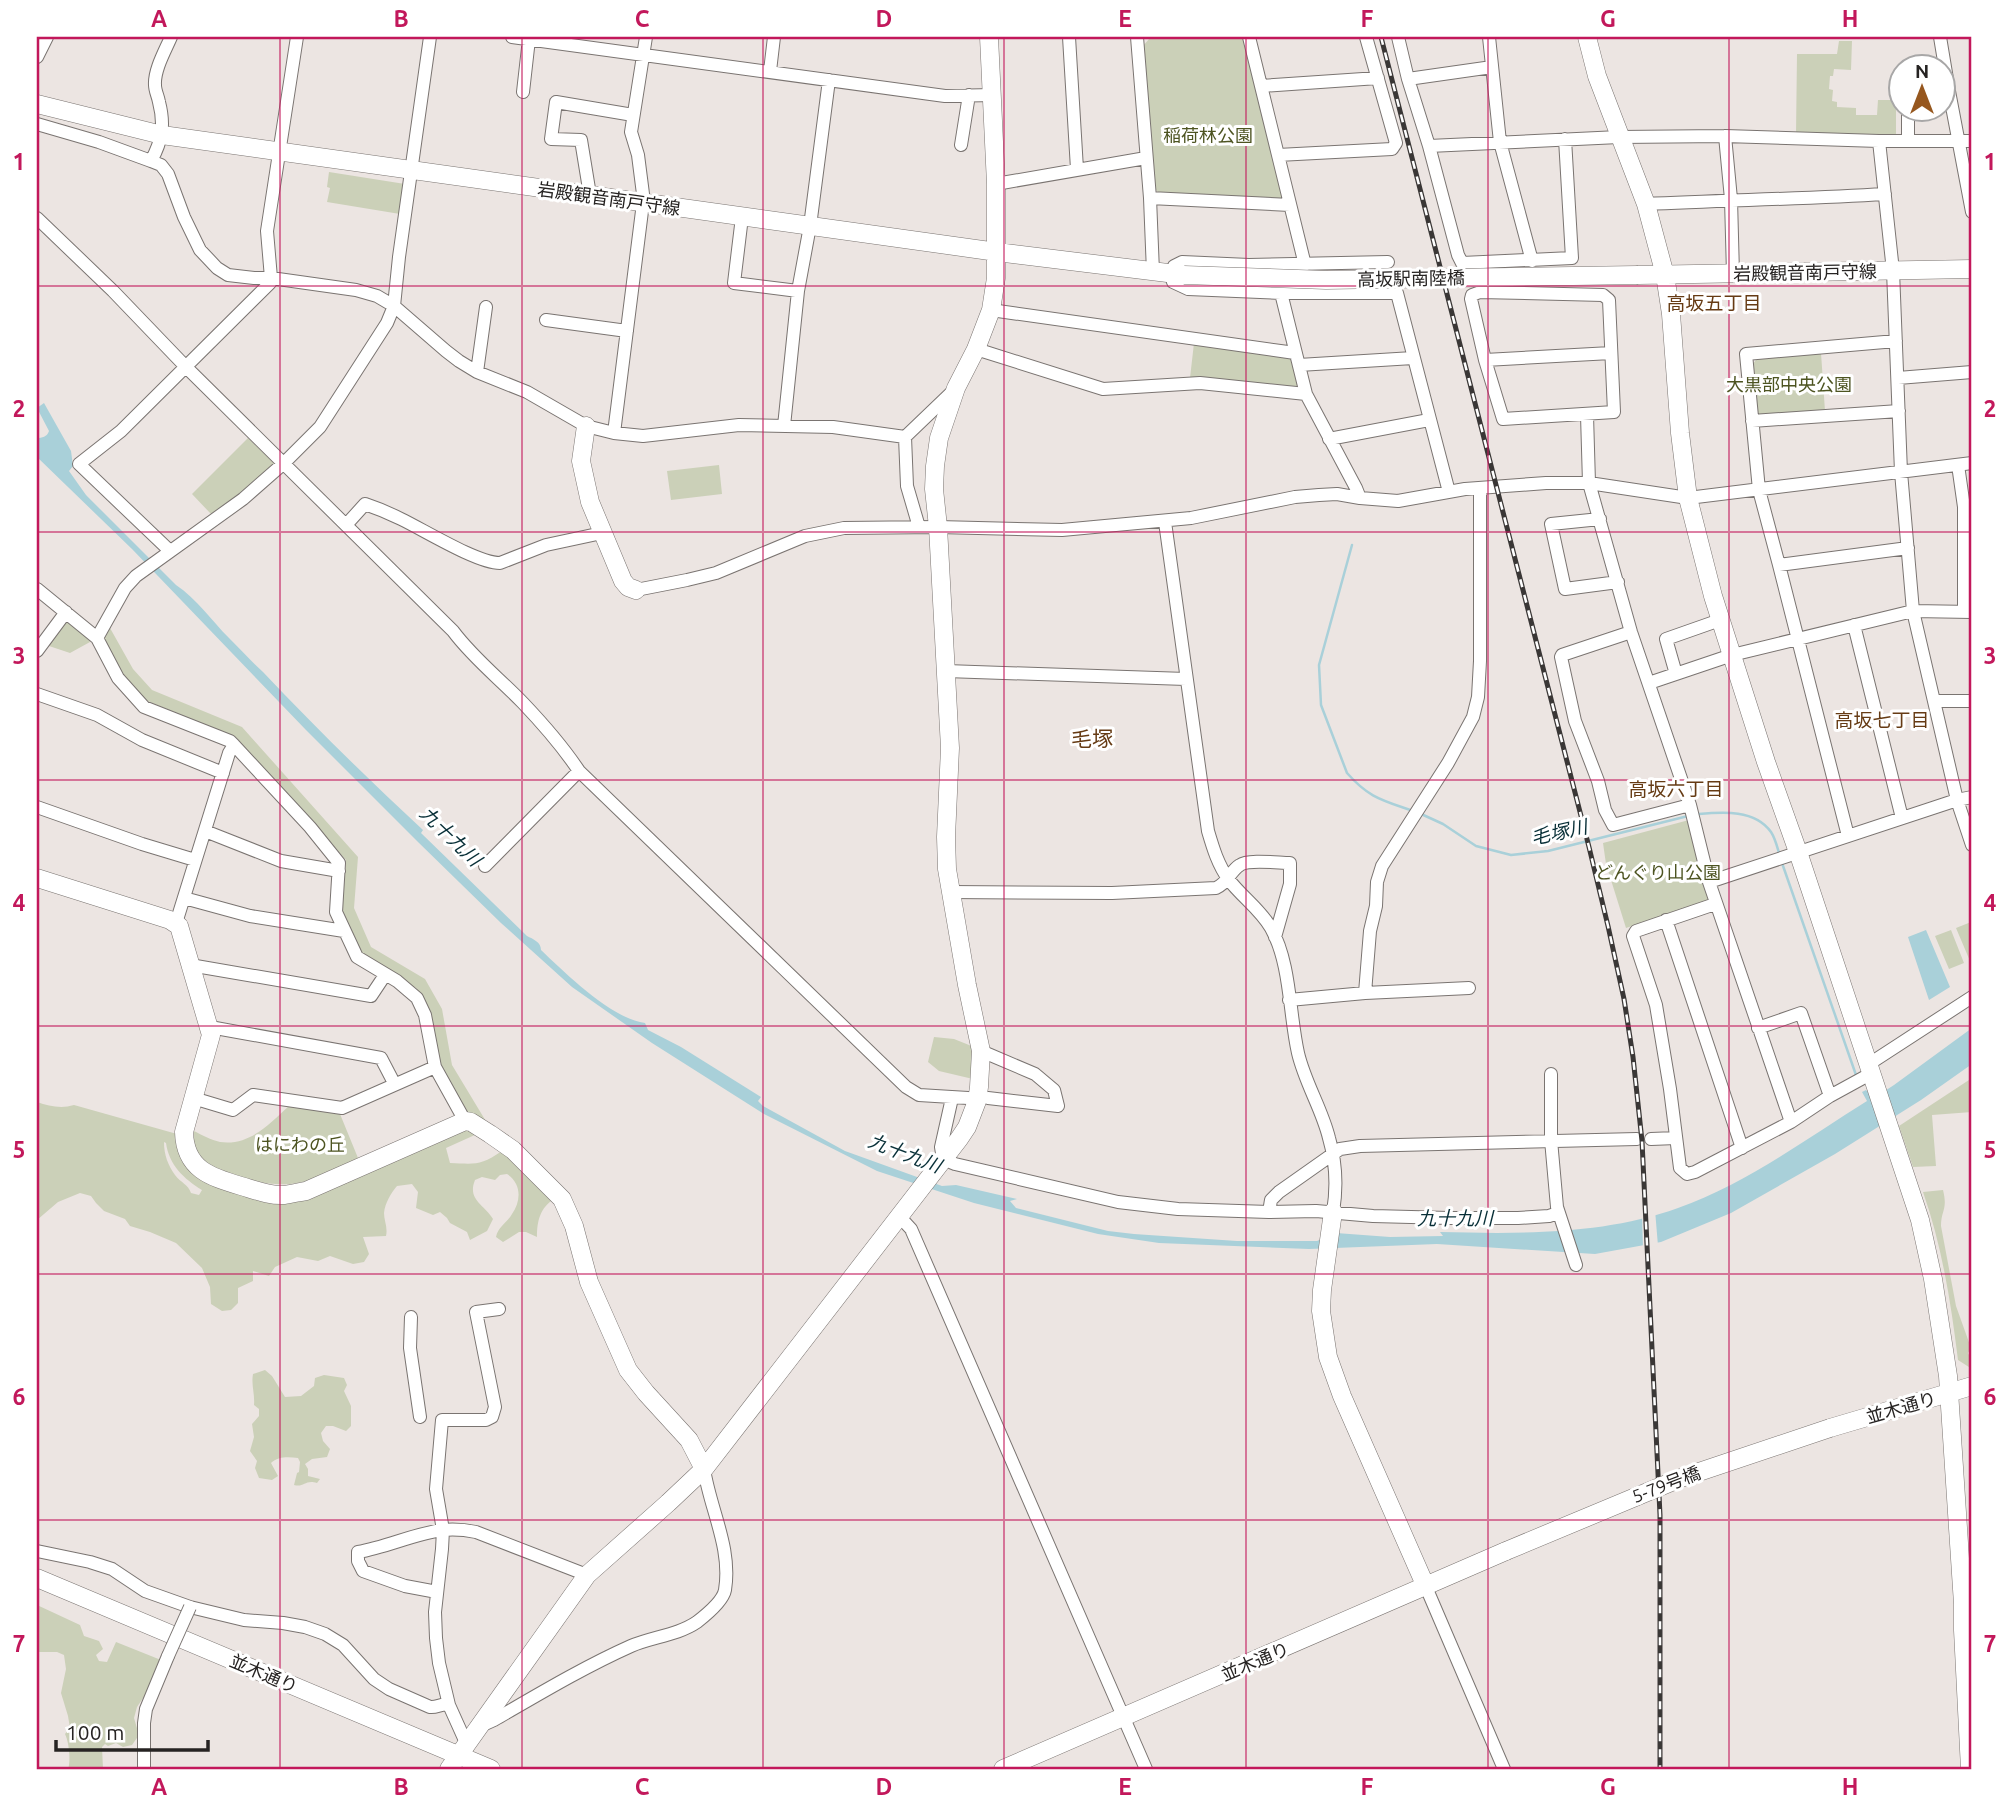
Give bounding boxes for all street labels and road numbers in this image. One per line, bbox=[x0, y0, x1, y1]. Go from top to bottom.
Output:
street label: 岩殿観音南戸守線 bbox=[536, 178, 682, 218]
street label: 岩殿観音南戸守線 bbox=[1733, 261, 1877, 283]
street label: 高坂駅南陸橋 bbox=[1357, 267, 1465, 289]
street label: 並木通り bbox=[1864, 1387, 1938, 1427]
street label: 5-79号橋 bbox=[1629, 1462, 1703, 1506]
street label: 並木通り bbox=[1218, 1638, 1292, 1684]
street label: 並木通り bbox=[227, 1650, 301, 1696]

